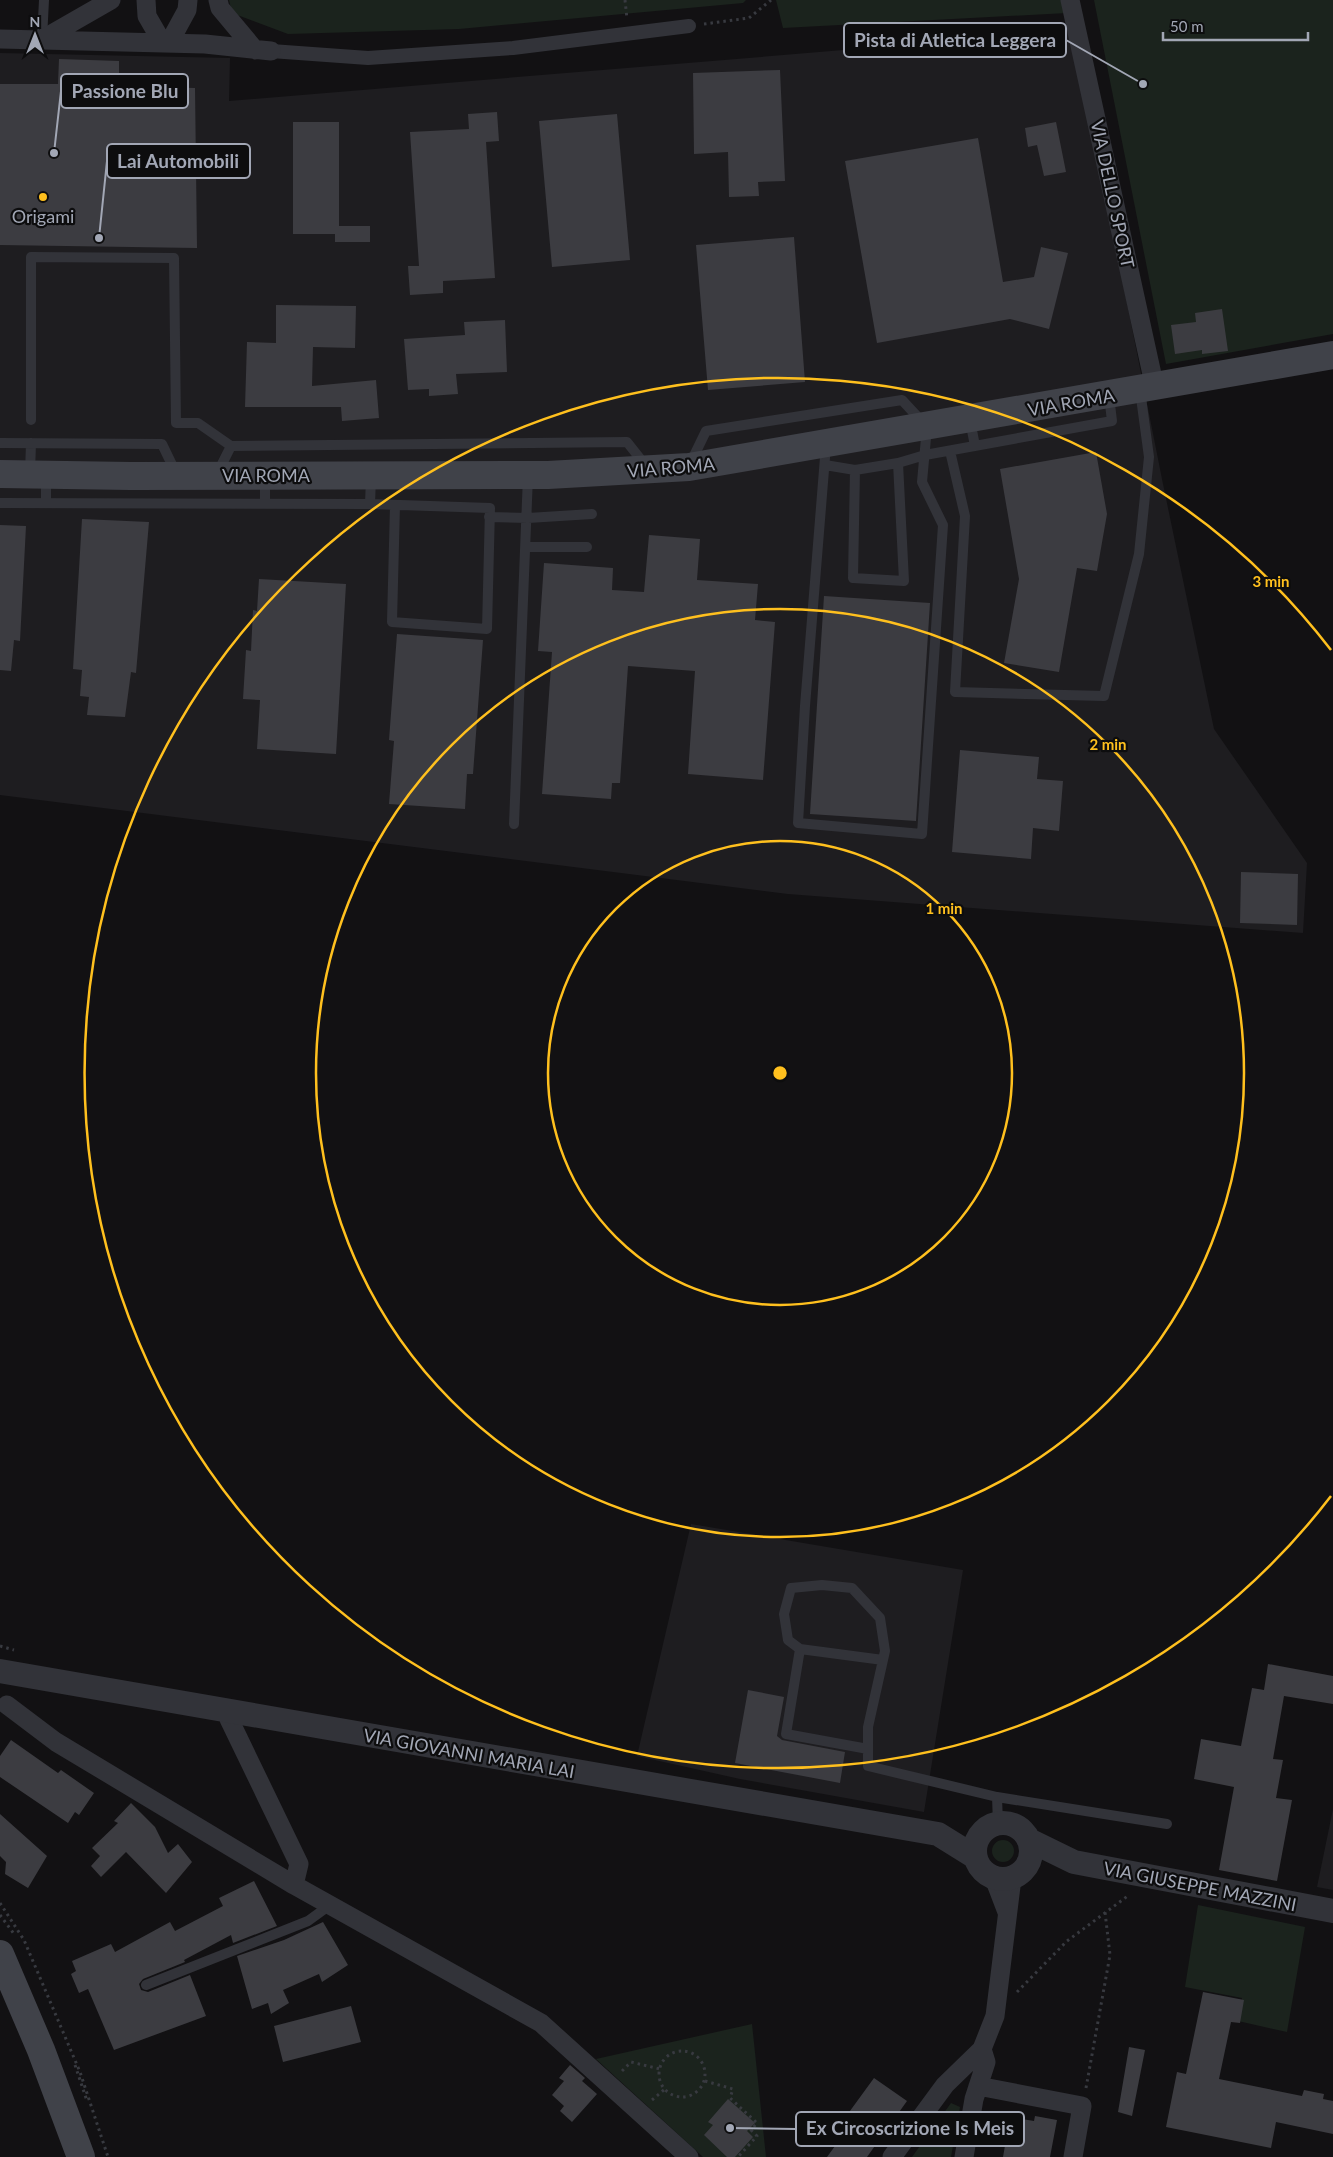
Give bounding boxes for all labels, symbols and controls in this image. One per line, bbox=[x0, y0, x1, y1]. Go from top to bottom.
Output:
north arrow bbox=[10, 10, 60, 60]
scale bar bbox=[1163, 10, 1308, 42]
text: N bbox=[30, 13, 40, 30]
text: 50 m bbox=[1170, 17, 1204, 35]
callout: Pista di Atletica Leggera bbox=[844, 23, 1066, 57]
text: Pista di Atletica Leggera bbox=[854, 28, 1056, 51]
callout: Passione Blu bbox=[61, 74, 188, 108]
text: Passione Blu bbox=[72, 79, 178, 102]
street label: VIA DELLO SPORT bbox=[1087, 118, 1140, 270]
callout: Lai Automobili bbox=[107, 144, 250, 178]
text: Lai Automobili bbox=[117, 149, 239, 172]
marker: Origami bbox=[37, 191, 49, 203]
place label: Origami bbox=[12, 205, 74, 227]
street label: VIA ROMA bbox=[1026, 383, 1117, 420]
street label: VIA ROMA bbox=[626, 452, 717, 482]
street label: VIA ROMA bbox=[222, 464, 311, 486]
text: 3 min bbox=[1252, 572, 1290, 590]
text: 2 min bbox=[1089, 735, 1127, 753]
text: 1 min bbox=[925, 899, 963, 917]
centre of rings bbox=[771, 1064, 789, 1082]
street label: VIA GIOVANNI MARIA LAI bbox=[362, 1724, 576, 1782]
street label: VIA GIUSEPPE MAZZINI bbox=[1102, 1856, 1298, 1916]
callout: Ex Circoscrizione Is Meis bbox=[796, 2112, 1024, 2146]
text: Ex Circoscrizione Is Meis bbox=[806, 2116, 1014, 2139]

